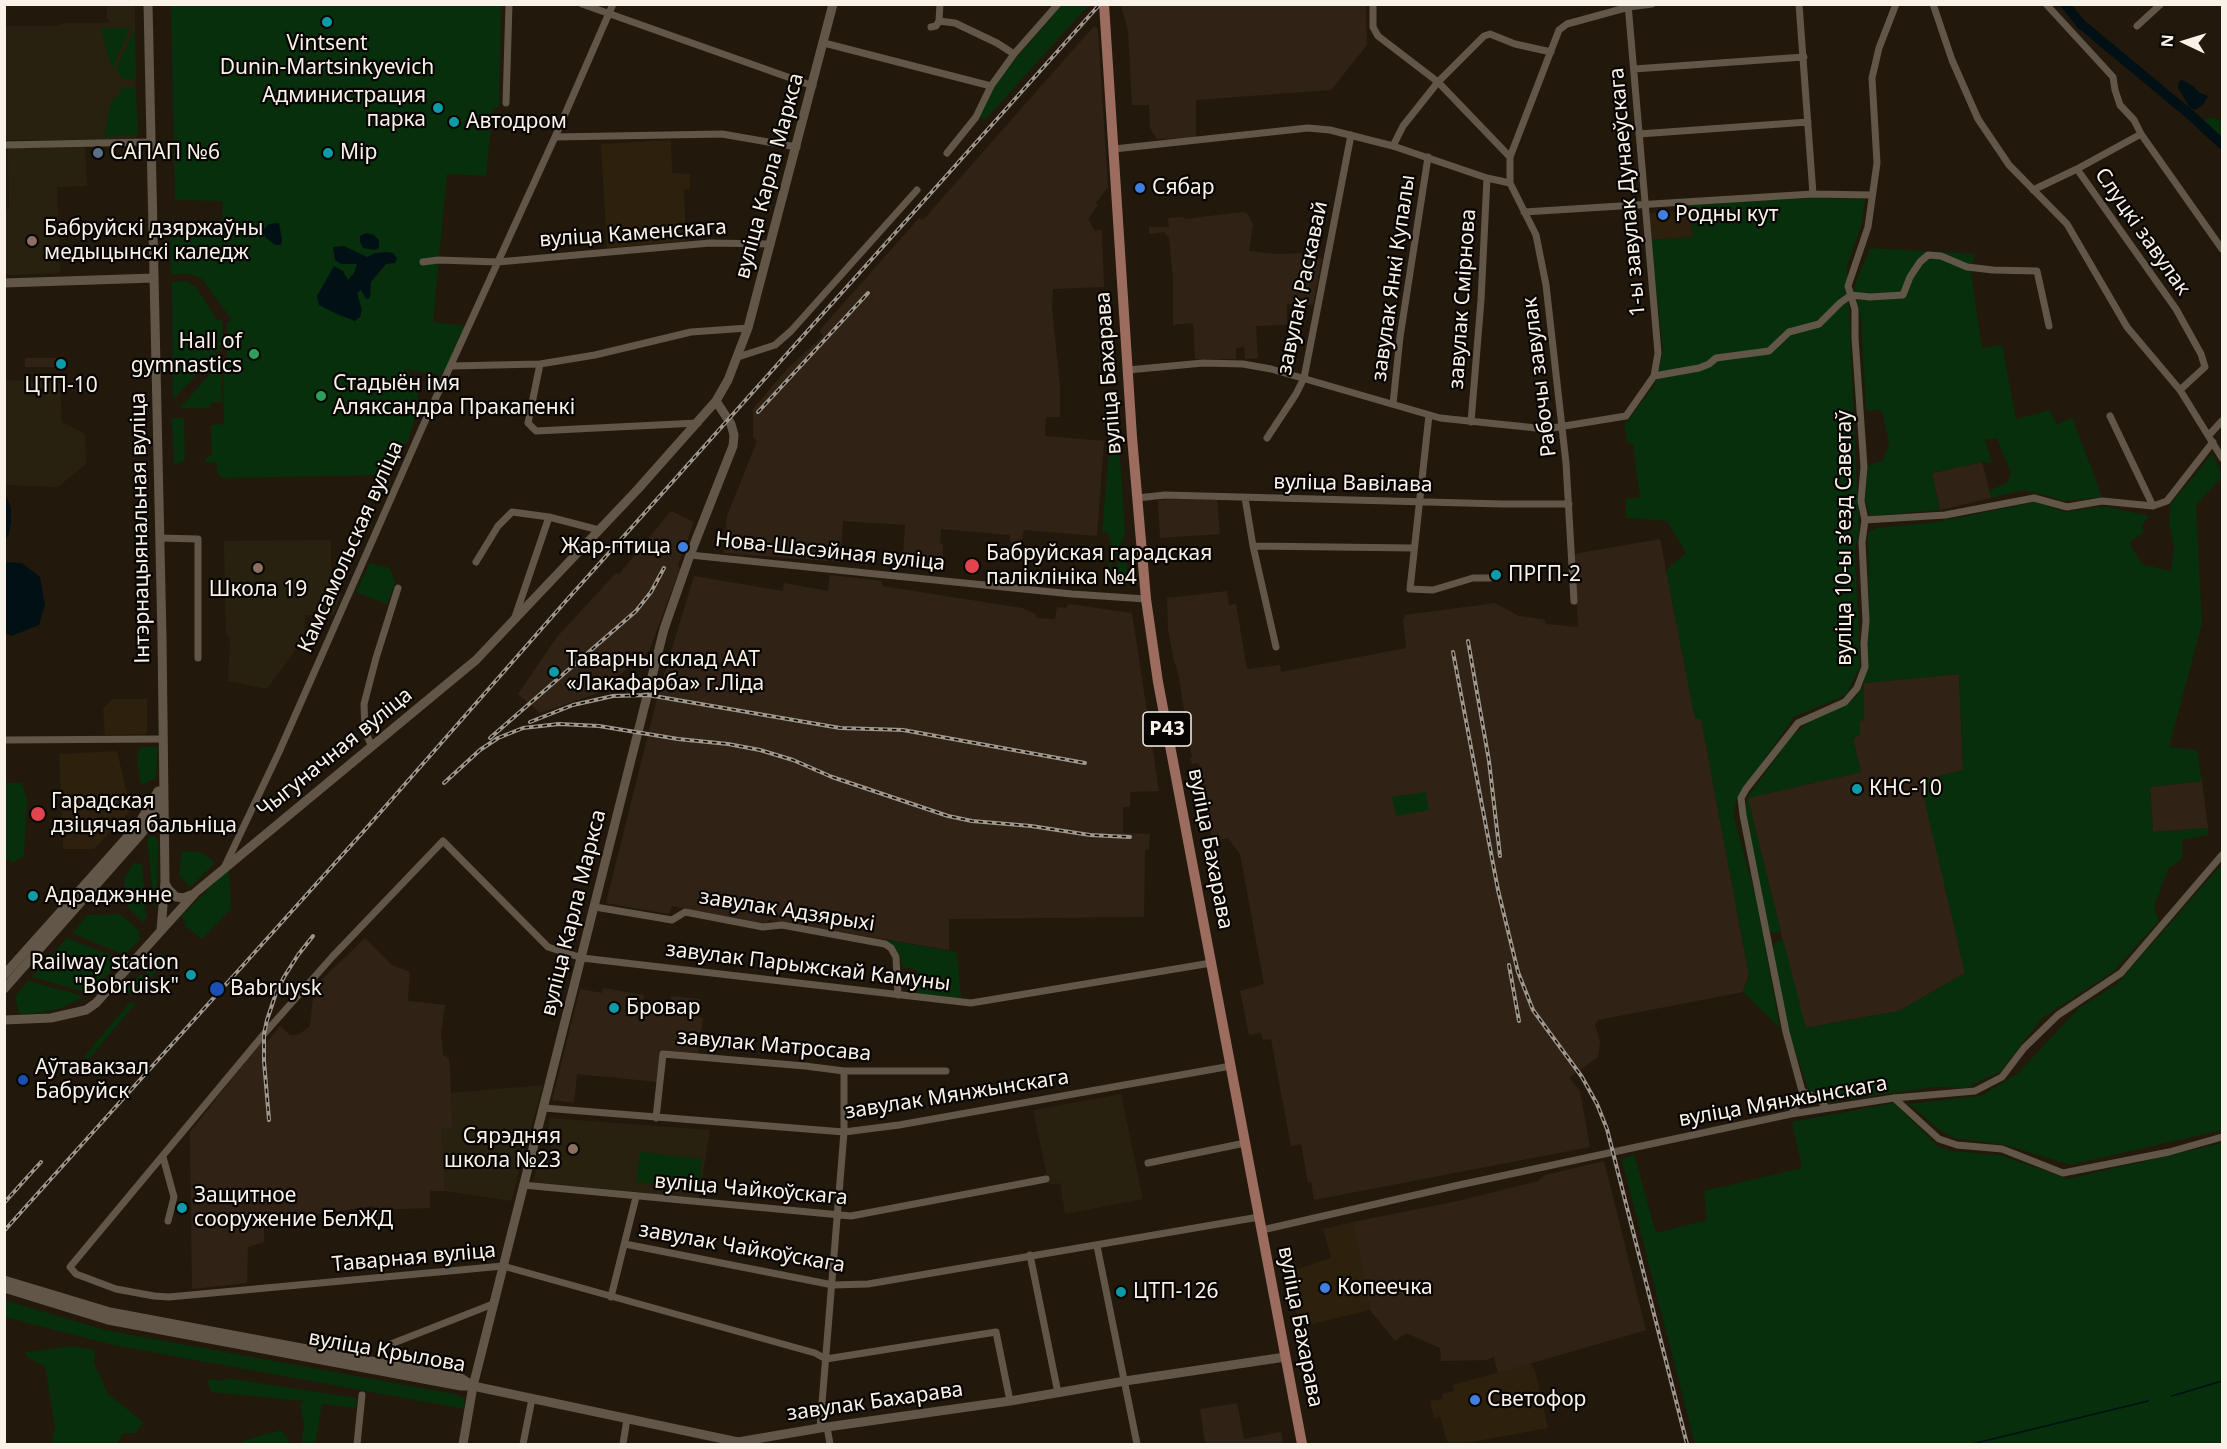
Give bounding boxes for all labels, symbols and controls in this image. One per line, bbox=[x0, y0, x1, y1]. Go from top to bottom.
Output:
north arrow bbox=[2155, 12, 2215, 72]
marker: Vintsent Dunin-Martsinkyevich bbox=[320, 15, 334, 29]
place label: Vintsent Dunin-Martsinkyevich bbox=[220, 31, 434, 81]
text: N bbox=[2156, 33, 2178, 48]
street label: 1-ы завулак Дунаеўскага bbox=[1605, 66, 1651, 318]
street label: вуліца Карла Маркса bbox=[730, 70, 810, 282]
place label: Администрация парка bbox=[262, 83, 426, 133]
marker: Администрация парка bbox=[431, 101, 445, 115]
place label: Автодром bbox=[466, 109, 567, 135]
marker: Автодром bbox=[447, 115, 461, 129]
place label: САПАП №6 bbox=[110, 140, 220, 166]
place label: Мір bbox=[340, 140, 377, 166]
marker: САПАП №6 bbox=[91, 146, 105, 160]
marker: Мір bbox=[321, 146, 335, 160]
street label: Слуцкі завулак bbox=[2089, 163, 2195, 301]
street label: завулак Янкі Купалы bbox=[1367, 173, 1421, 383]
place label: Сябар bbox=[1152, 175, 1215, 201]
marker: Сябар bbox=[1133, 181, 1147, 195]
street label: завулак Раскавай bbox=[1272, 199, 1334, 377]
place label: Родны кут bbox=[1675, 202, 1778, 228]
street label: завулак Смірнова bbox=[1444, 208, 1482, 390]
marker: Родны кут bbox=[1656, 208, 1670, 222]
street label: вуліца Каменскага bbox=[538, 215, 728, 253]
place label: Бабруйскі дзяржаўны медыцынскі каледж bbox=[44, 216, 263, 266]
marker: Бабруйскі дзяржаўны медыцынскі каледж bbox=[25, 234, 39, 248]
street label: вуліца Бахарава bbox=[1091, 291, 1127, 455]
street label: Рабочы завулак bbox=[1518, 296, 1562, 458]
place label: Hall of gymnastics bbox=[131, 329, 242, 379]
marker: Hall of gymnastics bbox=[247, 347, 261, 361]
marker: ЦТП-10 bbox=[54, 357, 68, 371]
place label: Стадыён імя Аляксандра Пракапенкі bbox=[333, 371, 575, 421]
place label: ЦТП-10 bbox=[24, 373, 98, 399]
marker: Стадыён імя Аляксандра Пракапенкі bbox=[314, 389, 328, 403]
street label: Інтэрнацыянальная вуліца bbox=[126, 392, 156, 664]
street label: вуліца 10-ы зʼезд Саветаў bbox=[1832, 410, 1858, 666]
street label: Камсамольская вуліца bbox=[293, 437, 409, 657]
street label: вуліца Вавілава bbox=[1273, 470, 1433, 498]
street label: Нова-Шасэйная вуліца bbox=[714, 527, 946, 577]
place label: Жар-птица bbox=[561, 534, 671, 560]
marker: Жар-птица bbox=[676, 540, 690, 554]
place label: Бабруйская гарадская паліклініка №4 bbox=[986, 541, 1212, 591]
marker: Бабруйская гарадская паліклініка №4 bbox=[963, 557, 981, 575]
marker: Школа 19 bbox=[251, 561, 265, 575]
place label: ПРГП-2 bbox=[1508, 562, 1581, 588]
marker: ПРГП-2 bbox=[1489, 568, 1503, 582]
place label: Школа 19 bbox=[209, 577, 307, 603]
place label: Таварны склад ААТ «Лакафарба» г.Ліда bbox=[566, 647, 764, 697]
marker: Таварны склад ААТ «Лакафарба» г.Ліда bbox=[547, 665, 561, 679]
street label: Чыгуначная вуліца bbox=[252, 683, 418, 823]
road number: Р43 bbox=[1143, 712, 1191, 746]
street label: вуліца Бахарава bbox=[1182, 767, 1238, 931]
place label: КНС-10 bbox=[1869, 776, 1942, 802]
marker: КНС-10 bbox=[1850, 782, 1864, 796]
place label: Гарадская дзіцячая бальніца bbox=[51, 789, 237, 839]
marker: Гарадская дзіцячая бальніца bbox=[29, 805, 47, 823]
street label: вуліца Карла Маркса bbox=[536, 807, 612, 1019]
place label: Адраджэнне bbox=[45, 883, 172, 909]
street label: завулак Адзярыхі bbox=[698, 885, 876, 937]
marker: Адраджэнне bbox=[26, 889, 40, 903]
street label: завулак Парыжскай Камуны bbox=[664, 937, 952, 997]
place label: Railway station "Bobruisk" bbox=[31, 950, 179, 1000]
marker: Railway station "Bobruisk" bbox=[184, 968, 198, 982]
place label: Babruysk bbox=[230, 976, 322, 1002]
marker: Babruysk bbox=[208, 980, 226, 998]
place label: Бровар bbox=[626, 995, 700, 1021]
marker: Бровар bbox=[607, 1001, 621, 1015]
street label: завулак Матросава bbox=[676, 1025, 872, 1067]
place label: Аўтавакзал Бабруйск bbox=[35, 1055, 149, 1105]
street label: завулак Мянжынскага bbox=[843, 1065, 1071, 1125]
street label: вуліца Мянжынскага bbox=[1677, 1071, 1889, 1133]
marker: Аўтавакзал Бабруйск bbox=[16, 1073, 30, 1087]
place label: Сярэдняя школа №23 bbox=[444, 1124, 561, 1174]
marker: Сярэдняя школа №23 bbox=[566, 1142, 580, 1156]
street label: вуліца Чайкоўскага bbox=[653, 1169, 849, 1211]
place label: Защитное сооружение БелЖД bbox=[194, 1183, 393, 1233]
marker: Защитное сооружение БелЖД bbox=[175, 1201, 189, 1215]
street label: завулак Чайкоўскага bbox=[637, 1217, 847, 1279]
street label: Таварная вуліца bbox=[331, 1238, 497, 1278]
street label: вуліца Бахарава bbox=[1272, 1245, 1328, 1409]
place label: Копеечка bbox=[1337, 1275, 1433, 1301]
place label: ЦТП-126 bbox=[1133, 1279, 1218, 1305]
marker: Копеечка bbox=[1318, 1281, 1332, 1295]
marker: ЦТП-126 bbox=[1114, 1285, 1128, 1299]
street label: вуліца Крылова bbox=[306, 1326, 468, 1378]
street label: завулак Бахарава bbox=[785, 1377, 965, 1427]
place label: Светофор bbox=[1487, 1387, 1586, 1413]
marker: Светофор bbox=[1468, 1393, 1482, 1407]

